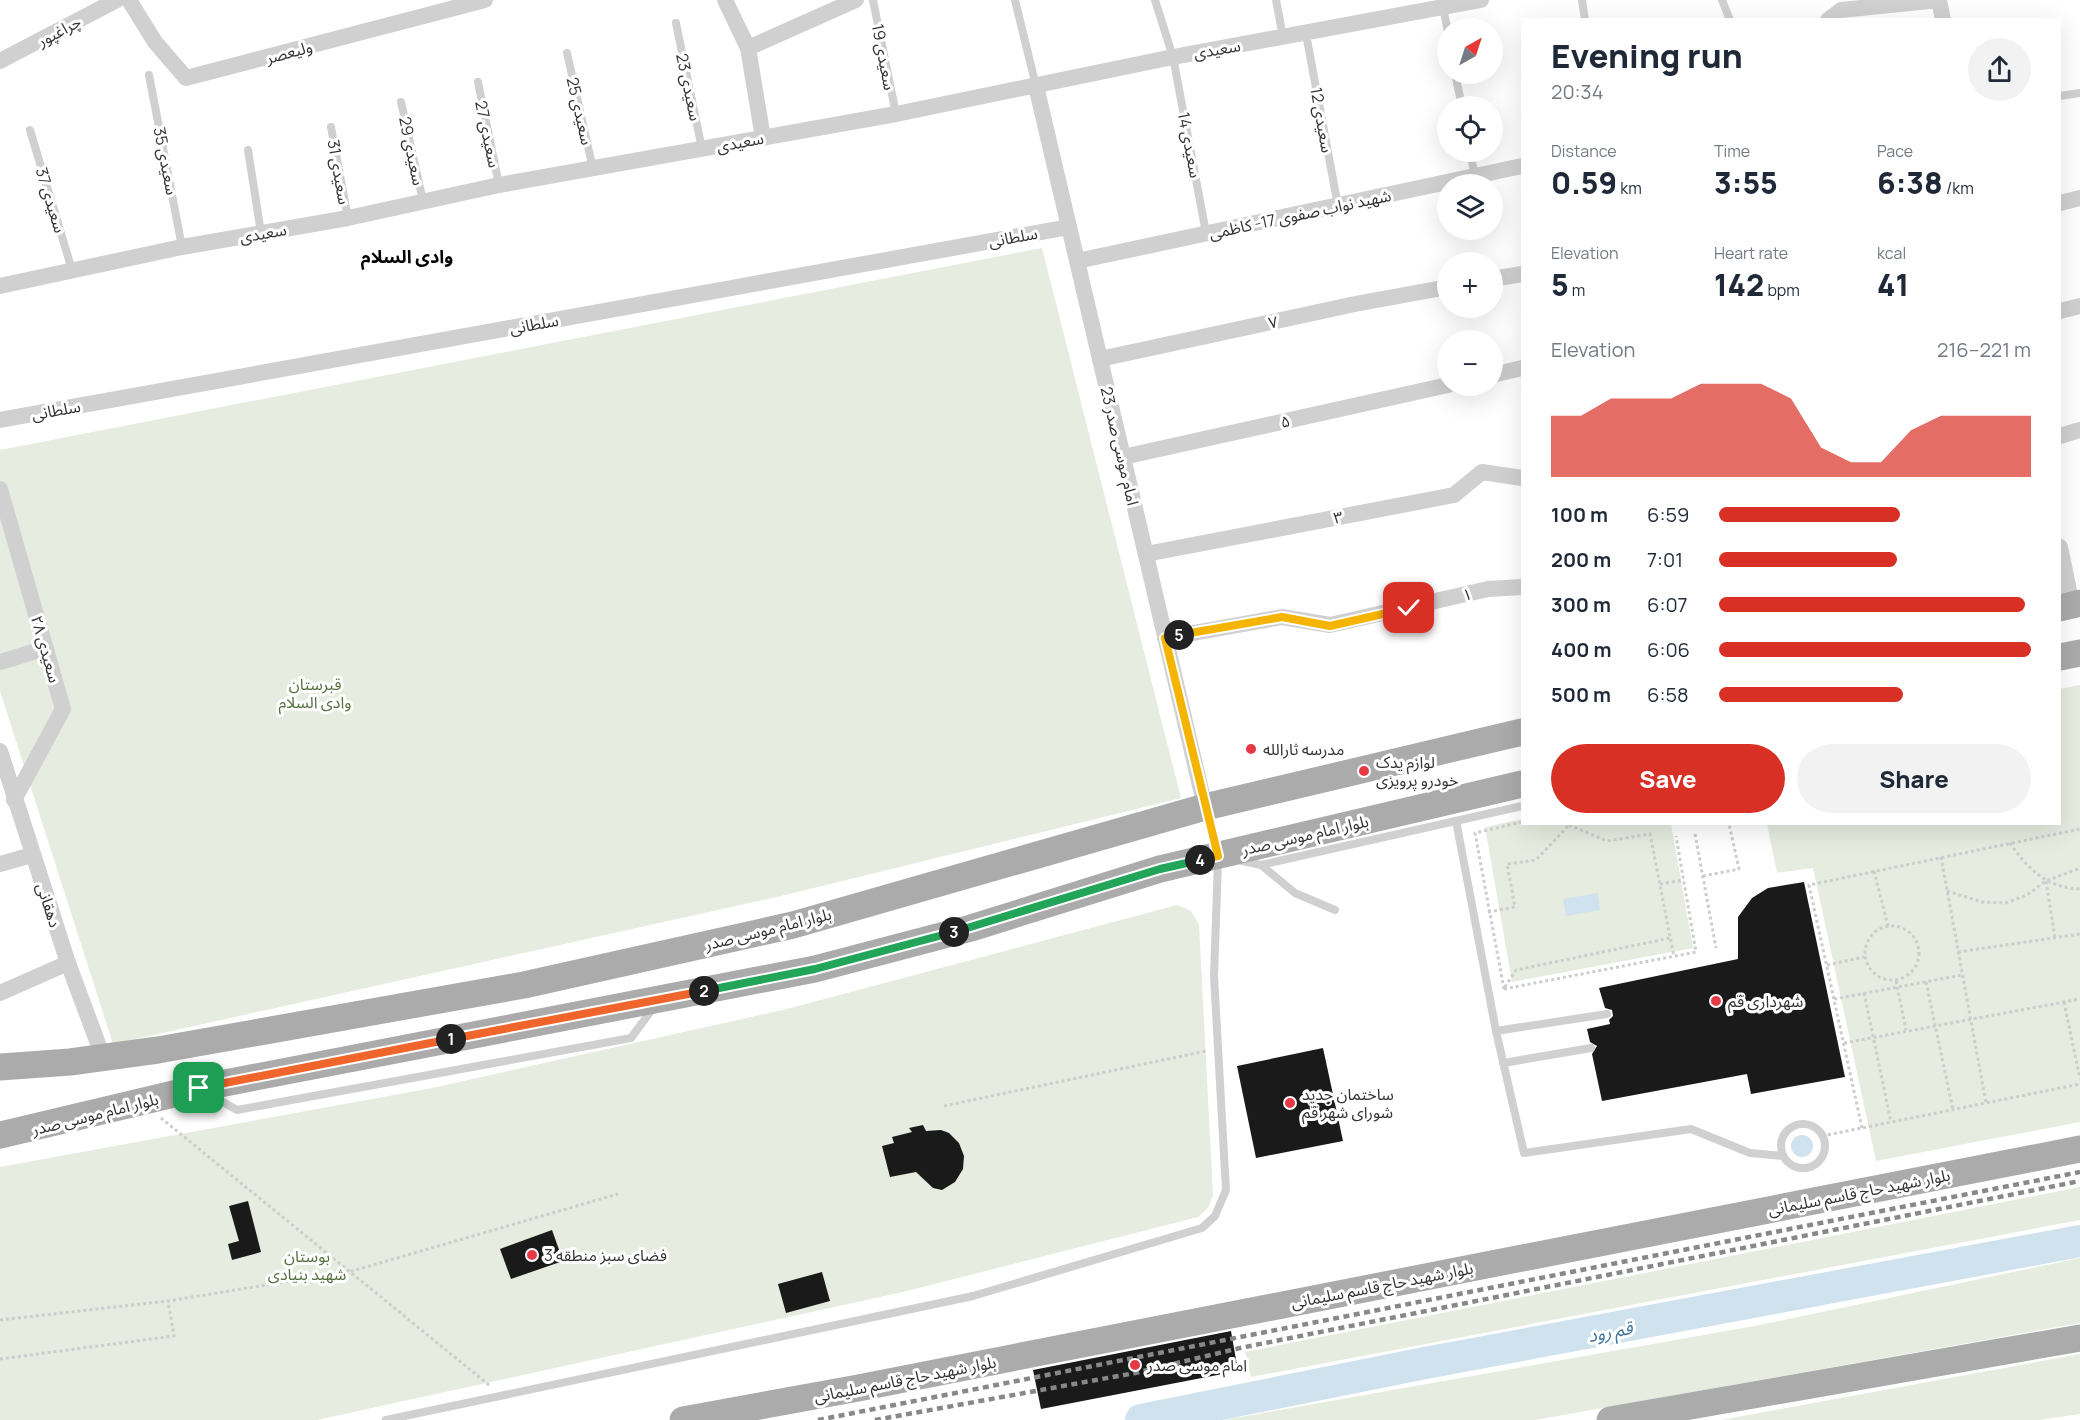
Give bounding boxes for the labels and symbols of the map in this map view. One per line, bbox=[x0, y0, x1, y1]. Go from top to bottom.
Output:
street label: چراغپور bbox=[32, 10, 85, 52]
north arrow bbox=[1437, 18, 1503, 84]
street label: سعیدی 19 bbox=[867, 22, 901, 92]
street label: سعیدی bbox=[1192, 34, 1242, 64]
street label: ولیعصر bbox=[262, 35, 315, 69]
street label: سعیدی 23 bbox=[671, 51, 707, 123]
street label: سعیدی 25 bbox=[562, 75, 598, 147]
street label: سعیدی 12 bbox=[1305, 86, 1339, 154]
street label: سعیدی 27 bbox=[470, 99, 506, 169]
street label: سعیدی 14 bbox=[1173, 110, 1207, 180]
street label: سعیدی 29 bbox=[394, 115, 430, 187]
street label: سعیدی 35 bbox=[149, 125, 183, 197]
street label: سعیدی bbox=[715, 127, 765, 157]
street label: سعیدی 31 bbox=[322, 138, 356, 206]
street label: سعیدی 37 bbox=[31, 164, 71, 236]
street label: شهید نواب صفوی 17- کاظمی bbox=[1207, 184, 1393, 244]
street label: سعیدی bbox=[238, 218, 288, 248]
street label: سلطانی bbox=[987, 222, 1039, 252]
district label: وادی السلام bbox=[361, 244, 453, 270]
street label: سلطانی bbox=[508, 309, 560, 339]
street label: ۷ bbox=[1266, 310, 1280, 334]
street label: امام موسی صدر 23 bbox=[1094, 384, 1144, 508]
street label: سلطانی bbox=[30, 395, 82, 425]
street label: ۵ bbox=[1278, 409, 1292, 433]
street label: ۳ bbox=[1331, 505, 1345, 529]
pin bbox=[1383, 582, 1434, 633]
street label: ۱ bbox=[1460, 582, 1474, 606]
street label: سعیدی ۲۸ bbox=[26, 613, 66, 685]
pin: 5 bbox=[1164, 620, 1194, 650]
park label: قبرستان وادی السلام bbox=[279, 673, 351, 715]
place label: مدرسه ثارالله bbox=[1263, 738, 1344, 760]
marker: مدرسه ثارالله bbox=[1244, 742, 1258, 756]
place label: لوازم یدک خودرو پرویزی bbox=[1376, 751, 1458, 791]
marker: لوازم یدک خودرو پرویزی bbox=[1357, 764, 1371, 778]
street label: بلوار امام موسی صدر bbox=[1238, 810, 1371, 862]
pin: 4 bbox=[1185, 845, 1215, 875]
street label: دهقانی bbox=[32, 880, 66, 930]
street label: بلوار امام موسی صدر bbox=[701, 903, 834, 958]
pin: 3 bbox=[939, 917, 969, 947]
pin: 2 bbox=[689, 976, 719, 1006]
place label: شهرداری قم bbox=[1728, 990, 1803, 1014]
marker: شهرداری قم bbox=[1709, 994, 1723, 1008]
pin: 1 bbox=[436, 1024, 466, 1054]
pin bbox=[173, 1062, 224, 1113]
place label: ساختمان جدید شورای شهر قم bbox=[1302, 1083, 1394, 1125]
street label: بلوار امام موسی صدر bbox=[28, 1088, 161, 1143]
marker: ساختمان جدید شورای شهر قم bbox=[1283, 1096, 1297, 1110]
street label: بلوار شهید حاج قاسم سلیمانی bbox=[1766, 1164, 1952, 1222]
place label: فضای سبز منطقه 3 bbox=[544, 1244, 667, 1266]
park label: بوستان شهید بنیادی bbox=[268, 1245, 346, 1285]
marker: فضای سبز منطقه 3 bbox=[525, 1248, 539, 1262]
street label: بلوار شهید حاج قاسم سلیمانی bbox=[1289, 1257, 1475, 1315]
water label: قم رود bbox=[1586, 1315, 1636, 1350]
street label: بلوار شهید حاج قاسم سلیمانی bbox=[812, 1351, 998, 1409]
place label: امام موسی صدر bbox=[1146, 1354, 1247, 1378]
marker: امام موسی صدر bbox=[1128, 1358, 1142, 1372]

